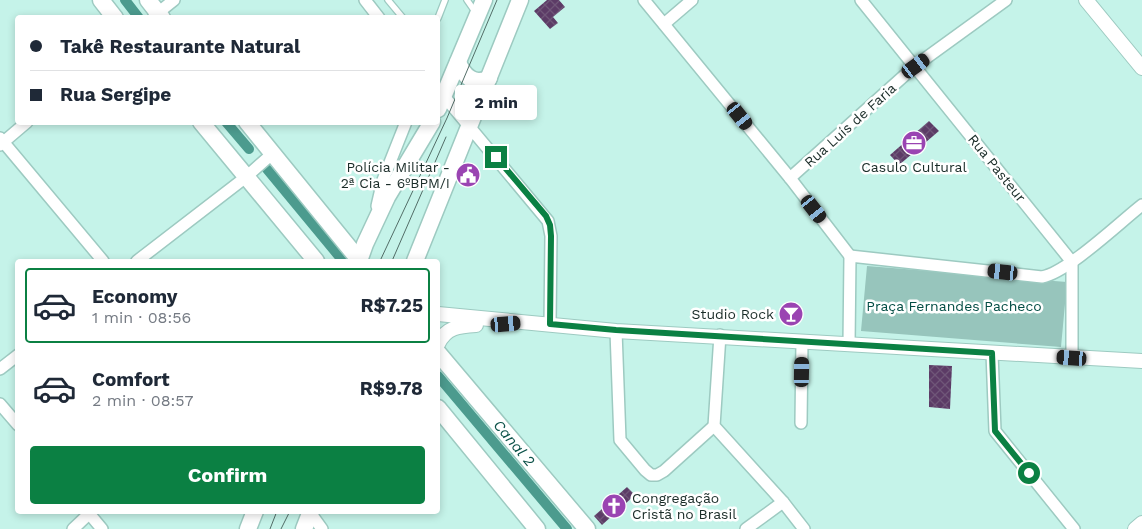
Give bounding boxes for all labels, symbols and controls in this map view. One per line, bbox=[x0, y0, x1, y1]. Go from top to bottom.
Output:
text: Takê Restaurante Natural bbox=[60, 35, 300, 58]
car bbox=[899, 51, 932, 81]
street label: Rua Luís de Faria bbox=[801, 80, 899, 170]
text: Rua Sergipe bbox=[60, 83, 171, 106]
callout: 2 min bbox=[455, 84, 537, 120]
text: 2 min bbox=[474, 93, 518, 112]
car bbox=[724, 100, 755, 132]
office icon: Casulo Cultural bbox=[901, 130, 927, 156]
street label: Rua Pasteur bbox=[965, 131, 1029, 205]
route end bbox=[485, 146, 507, 168]
place label: Polícia Militar - 2ª Cia - 6ºBPM/I bbox=[341, 159, 450, 191]
place label: Casulo Cultural bbox=[861, 159, 967, 175]
public building icon: Polícia Militar - 2ª Cia - 6ºBPM/I bbox=[455, 162, 481, 188]
car bbox=[798, 193, 829, 225]
car bbox=[987, 263, 1018, 281]
icon: car bbox=[32, 283, 77, 328]
text: Economy bbox=[92, 285, 177, 308]
text: R$7.25 bbox=[361, 294, 423, 317]
park label: Praça Fernandes Pacheco bbox=[866, 298, 1042, 314]
bar icon: Studio Rock bbox=[778, 301, 804, 327]
place label: Studio Rock bbox=[692, 306, 774, 322]
text: 1 min · 08:56 bbox=[92, 308, 191, 327]
car bbox=[490, 315, 521, 333]
car bbox=[1056, 349, 1087, 367]
car bbox=[794, 357, 809, 387]
icon: car bbox=[32, 366, 77, 411]
text: Comfort bbox=[92, 368, 170, 391]
text: R$9.78 bbox=[360, 377, 423, 400]
text: 2 min · 08:57 bbox=[92, 391, 194, 410]
water label: Canal 2 bbox=[489, 416, 539, 470]
button: Confirm bbox=[30, 446, 425, 504]
route start bbox=[1018, 462, 1040, 484]
place label: Congregação Cristã no Brasil bbox=[632, 490, 737, 522]
church icon: Congregação Cristã no Brasil bbox=[601, 493, 627, 519]

